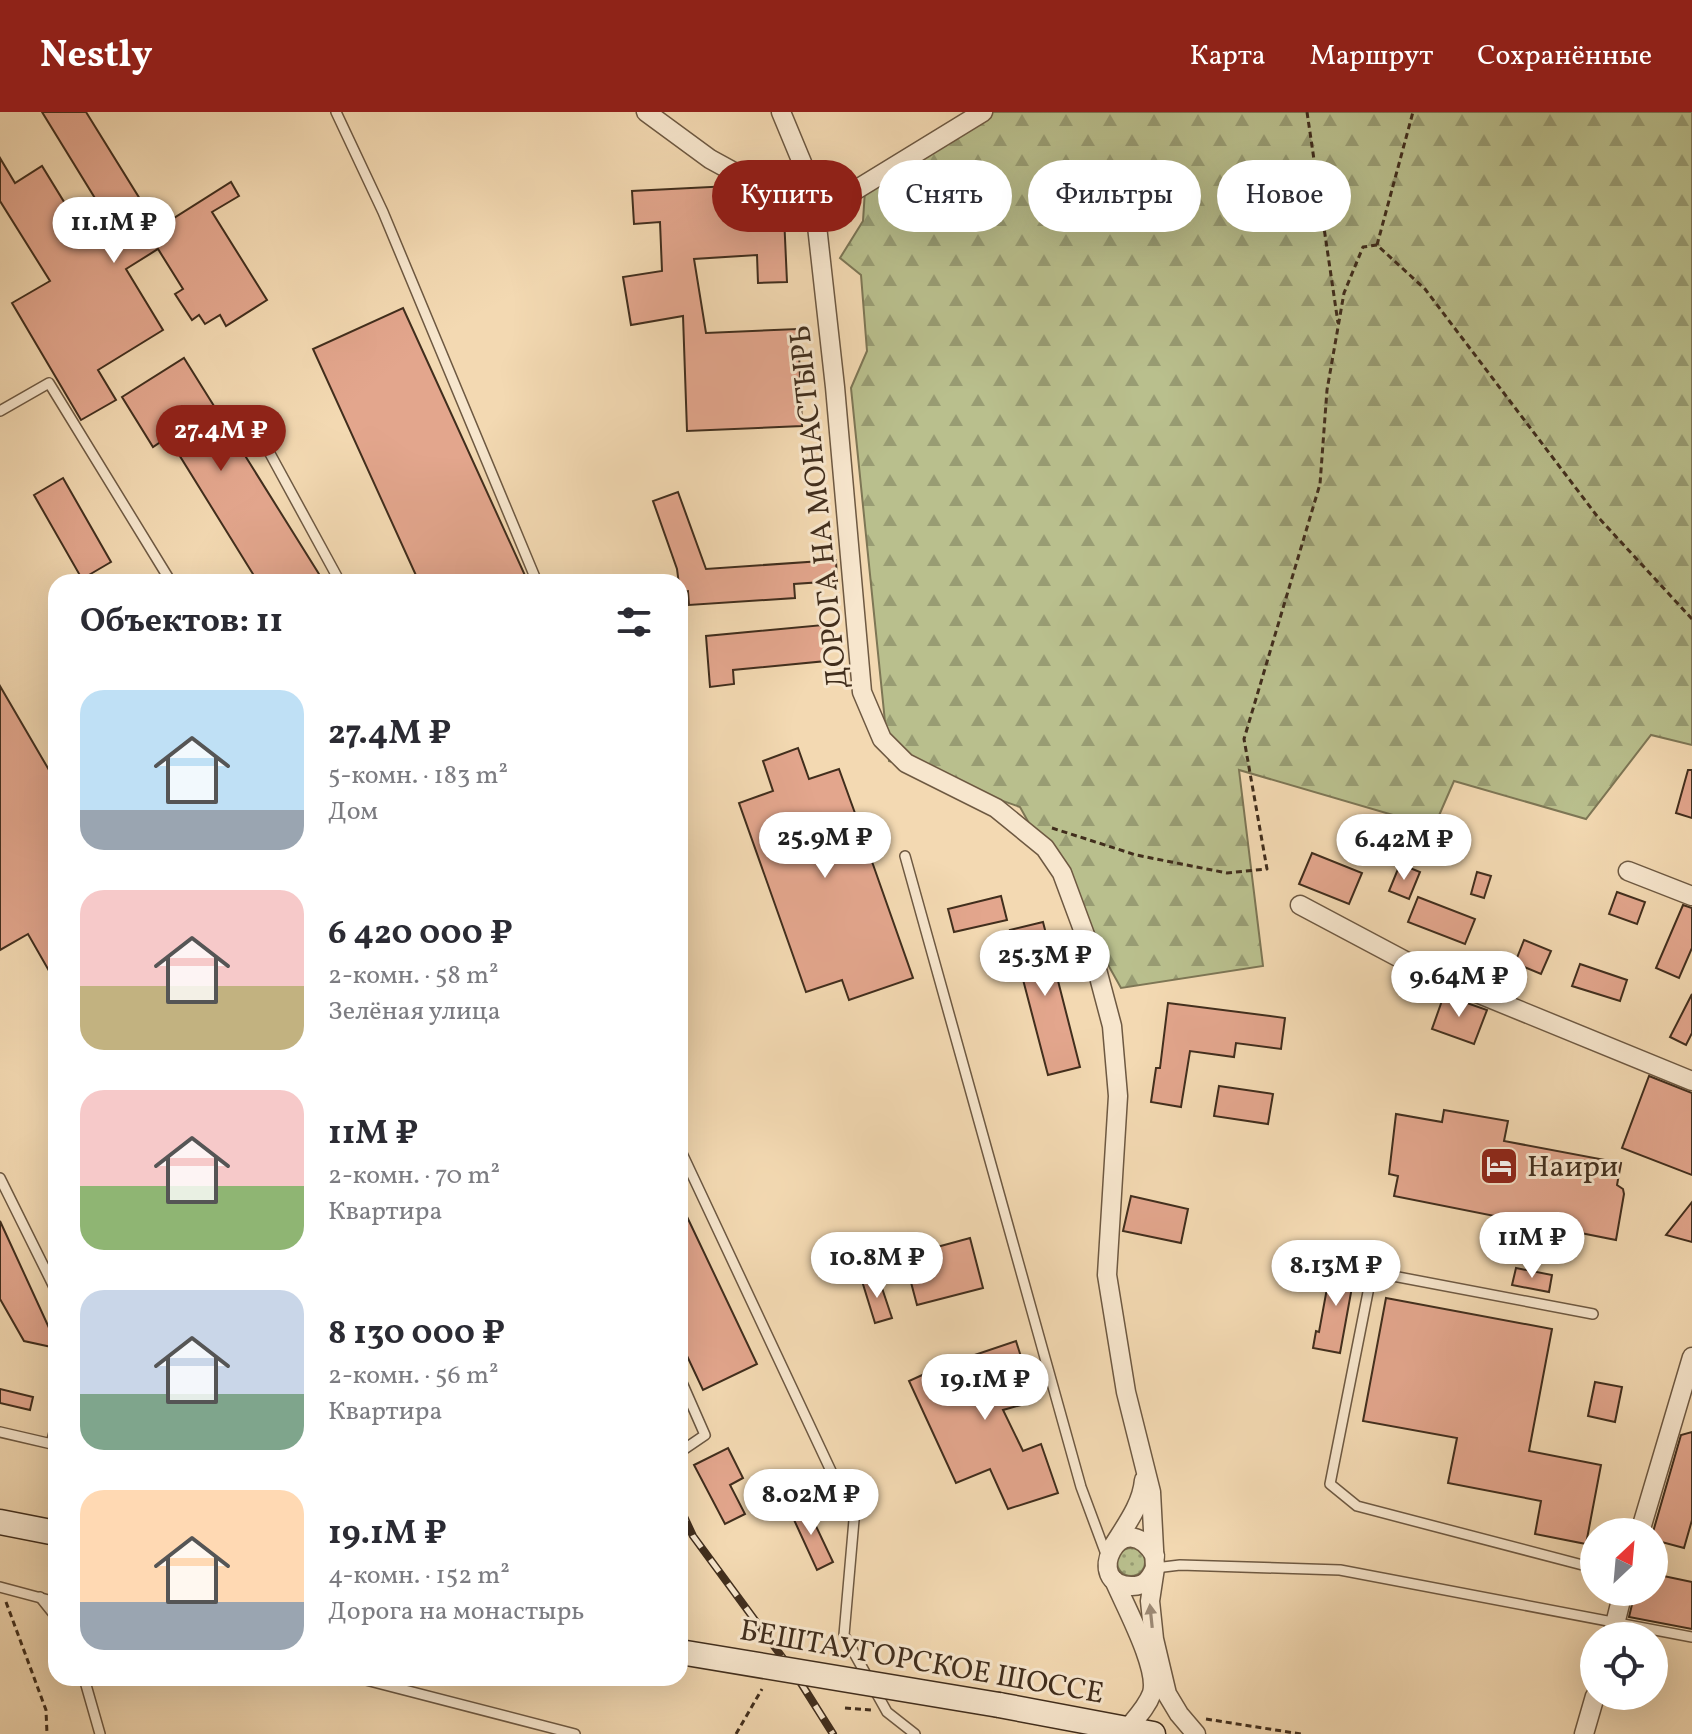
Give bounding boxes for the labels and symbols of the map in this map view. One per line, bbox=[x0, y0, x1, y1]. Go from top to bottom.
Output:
pin: 11.1M ₽ bbox=[40, 197, 188, 265]
street label: ДОРОГА НА МОНАСТЫРЬ bbox=[780, 323, 860, 691]
pin: 27.4M ₽ bbox=[147, 405, 295, 473]
pin: 25.9M ₽ bbox=[751, 812, 899, 880]
pin: 6.42M ₽ bbox=[1330, 814, 1478, 882]
pin: 25.3M ₽ bbox=[971, 930, 1119, 998]
pin: 9.64M ₽ bbox=[1385, 951, 1533, 1019]
hotel icon: Наири bbox=[1478, 1145, 1520, 1187]
place label: Наири bbox=[1527, 1147, 1618, 1189]
pin: 11M ₽ bbox=[1476, 1212, 1588, 1280]
pin: 10.8M ₽ bbox=[803, 1232, 951, 1300]
pin: 8.13M ₽ bbox=[1262, 1240, 1410, 1308]
pin: 19.1M ₽ bbox=[911, 1354, 1059, 1422]
pin: 8.02M ₽ bbox=[737, 1469, 885, 1537]
north arrow bbox=[1580, 1518, 1668, 1606]
one-way arrow bbox=[1145, 1603, 1158, 1628]
street label: БЕШТАУГОРСКОЕ ШОССЕ bbox=[736, 1610, 1107, 1716]

